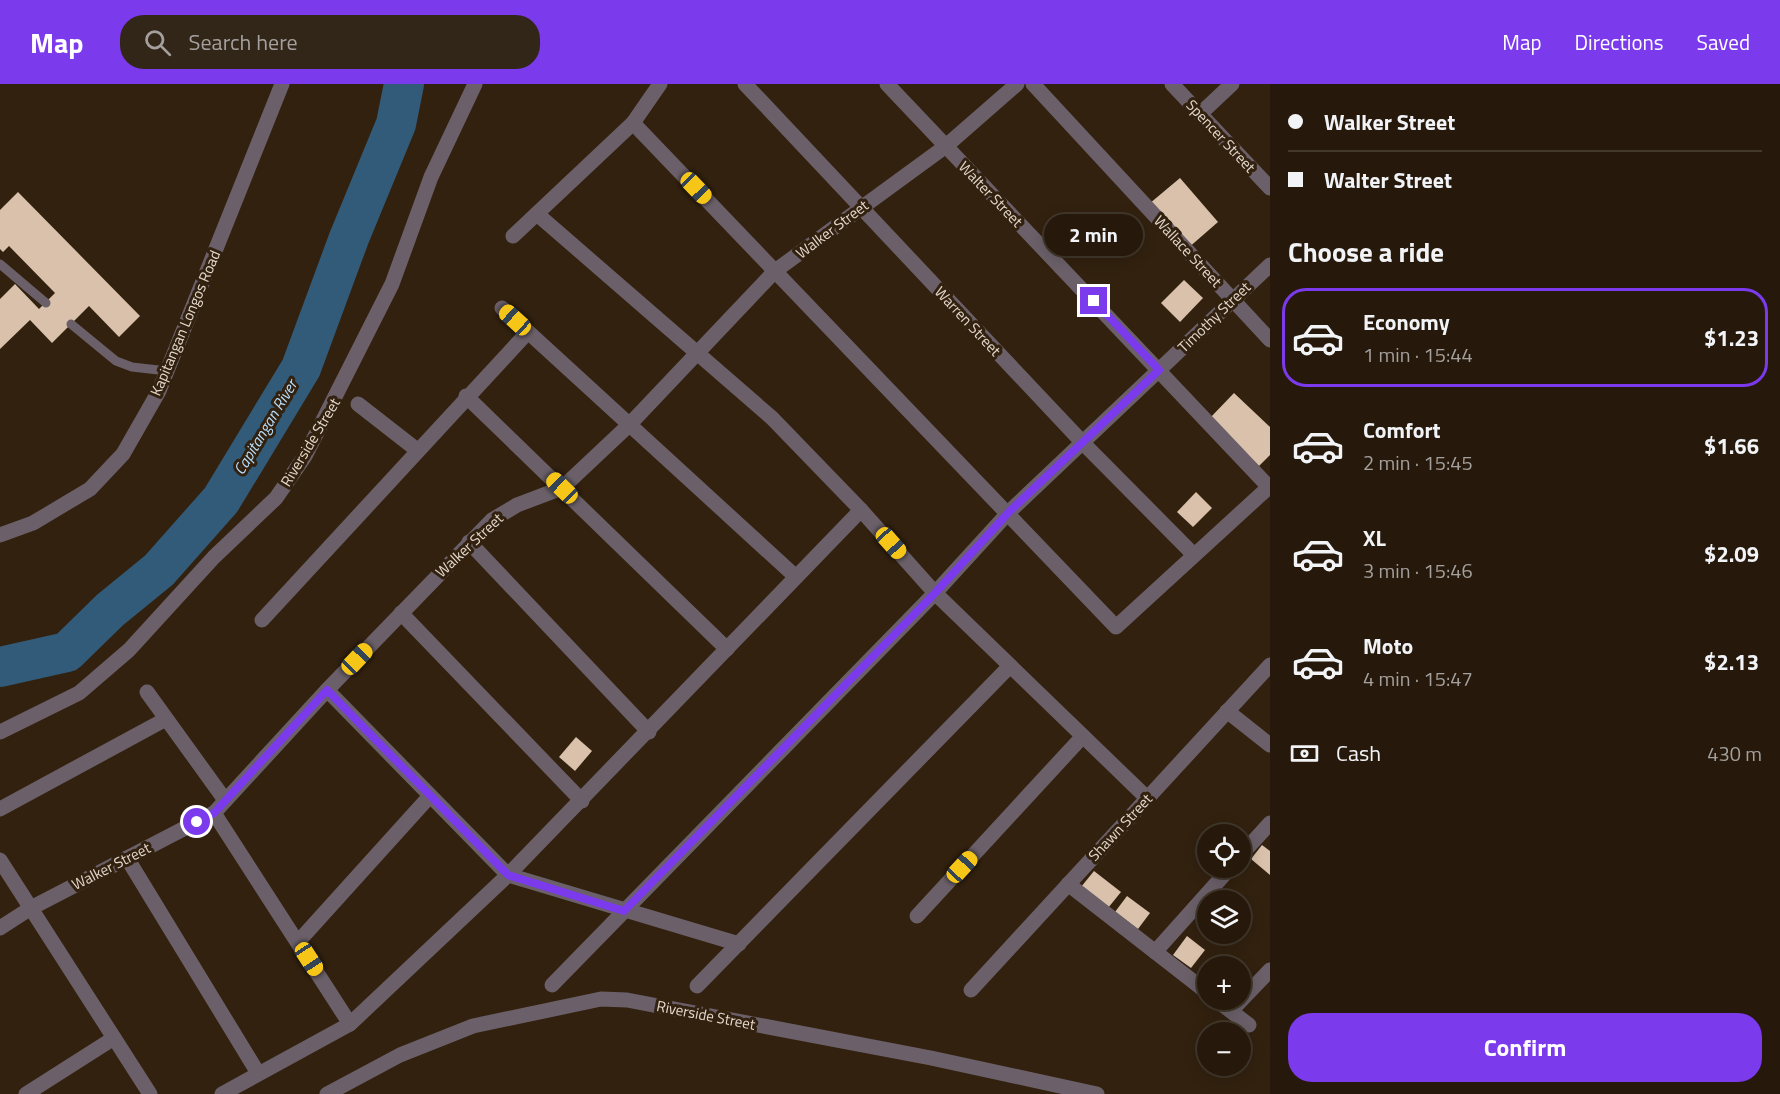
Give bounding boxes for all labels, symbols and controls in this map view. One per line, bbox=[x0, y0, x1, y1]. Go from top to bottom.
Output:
search box bbox=[120, 15, 540, 69]
text: Map bbox=[30, 21, 84, 64]
text: Search here bbox=[189, 25, 298, 59]
icon: search bbox=[141, 26, 174, 59]
text: Map bbox=[1502, 26, 1542, 58]
text: Directions bbox=[1575, 26, 1664, 58]
text: Saved bbox=[1697, 26, 1750, 58]
street label: Spencer Street bbox=[1181, 94, 1262, 178]
text: Walker Street bbox=[1324, 105, 1455, 139]
street label: Walter Street bbox=[954, 156, 1029, 233]
text: Walter Street bbox=[1324, 163, 1452, 197]
car bbox=[677, 169, 715, 207]
street label: Walker Street bbox=[791, 194, 874, 264]
street label: Wallace Street bbox=[1149, 210, 1228, 293]
callout: 2 min bbox=[1044, 214, 1144, 256]
text: 2 min bbox=[1069, 219, 1118, 250]
text: Choose a ride bbox=[1288, 231, 1444, 272]
street label: Kapitangan Longos Road bbox=[144, 247, 226, 399]
street label: Timothy Street bbox=[1172, 276, 1256, 358]
street label: Warren Street bbox=[929, 281, 1007, 362]
route end bbox=[1080, 287, 1107, 314]
car bbox=[496, 301, 534, 339]
text: Economy bbox=[1363, 305, 1450, 339]
icon: car bbox=[1291, 311, 1345, 365]
text: $1.23 bbox=[1704, 321, 1759, 355]
text: 1 min · 15:44 bbox=[1363, 339, 1473, 370]
water label: Capitangan River bbox=[227, 373, 304, 479]
street label: Riverside Street bbox=[274, 393, 346, 491]
text: Comfort bbox=[1363, 413, 1441, 447]
icon: car bbox=[1291, 419, 1345, 473]
text: $1.66 bbox=[1704, 429, 1759, 463]
text: 2 min · 15:45 bbox=[1363, 447, 1473, 478]
car bbox=[543, 469, 581, 507]
street label: Walker Street bbox=[430, 507, 509, 583]
text: XL bbox=[1363, 521, 1386, 555]
car bbox=[872, 524, 910, 562]
icon: car bbox=[1291, 527, 1345, 581]
text: $2.09 bbox=[1704, 537, 1759, 571]
text: 3 min · 15:46 bbox=[1363, 555, 1473, 586]
text: Moto bbox=[1363, 629, 1413, 663]
icon: car bbox=[1291, 635, 1345, 689]
car bbox=[338, 640, 376, 678]
text: $2.13 bbox=[1704, 645, 1759, 679]
text: 4 min · 15:47 bbox=[1363, 663, 1473, 694]
text: Cash bbox=[1336, 736, 1381, 770]
icon: cash bbox=[1288, 737, 1321, 770]
text: 430 m bbox=[1707, 738, 1762, 769]
street label: Shawn Street bbox=[1083, 787, 1158, 866]
route start bbox=[183, 808, 210, 835]
map controls bbox=[1197, 824, 1251, 1076]
button: locate bbox=[1197, 824, 1251, 878]
street label: Walker Street bbox=[68, 836, 155, 896]
car bbox=[943, 848, 981, 886]
button: layers bbox=[1197, 890, 1251, 944]
car bbox=[292, 939, 326, 979]
button: + bbox=[1197, 956, 1251, 1010]
street label: Riverside Street bbox=[655, 994, 758, 1036]
button: Confirm bbox=[1288, 1013, 1762, 1082]
button: − bbox=[1197, 1022, 1251, 1076]

